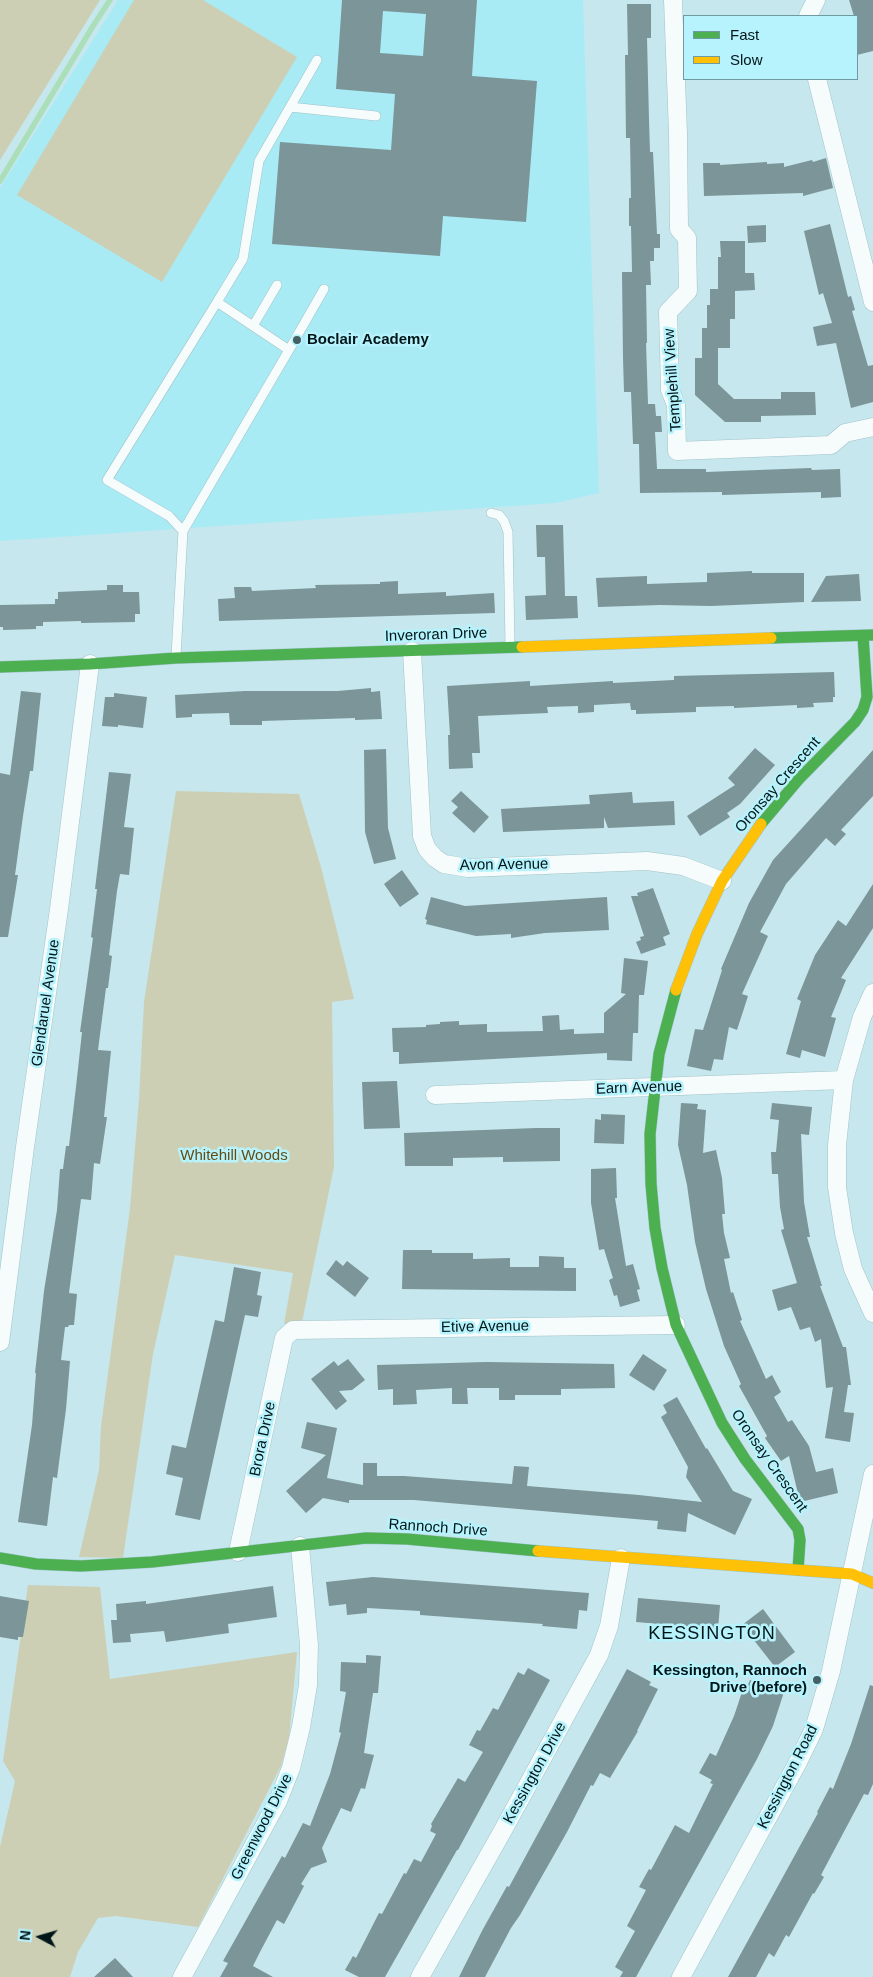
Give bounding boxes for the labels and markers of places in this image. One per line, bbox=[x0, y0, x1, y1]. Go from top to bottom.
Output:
place label: Boclair Academy bbox=[307, 331, 429, 349]
marker: Boclair Academy bbox=[291, 334, 303, 346]
place label: Kessington, Rannoch Drive (before) bbox=[653, 1662, 807, 1697]
marker: Kessington, Rannoch Drive (before) bbox=[811, 1674, 823, 1686]

